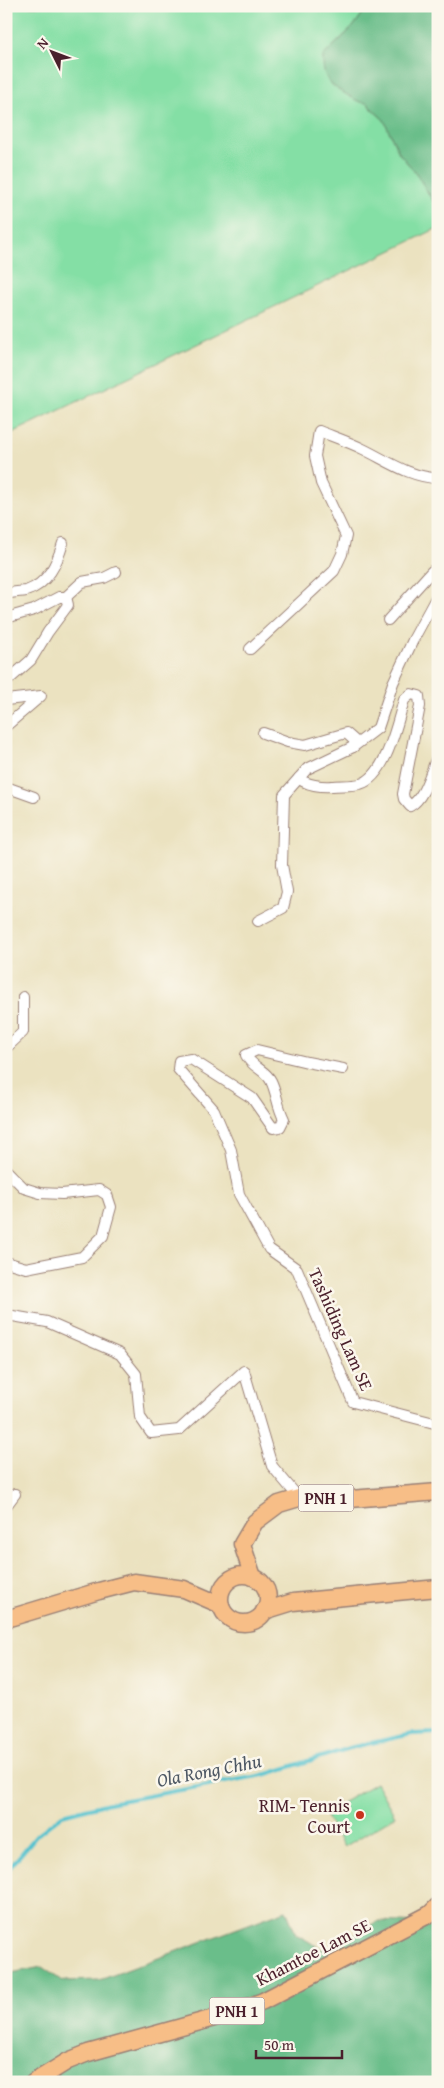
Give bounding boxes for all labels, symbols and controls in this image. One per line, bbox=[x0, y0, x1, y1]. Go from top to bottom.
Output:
north arrow bbox=[28, 28, 78, 78]
text: N bbox=[32, 33, 53, 53]
street label: Tashiding Lam SE bbox=[302, 1263, 380, 1395]
road number: PNH 1 bbox=[298, 1485, 354, 1512]
water label: Ola Rong Chhu bbox=[154, 1746, 264, 1794]
place label: RIM- Tennis Court bbox=[259, 1792, 351, 1840]
marker: RIM- Tennis Court bbox=[354, 1809, 366, 1821]
street label: Khamtoe Lam SE bbox=[251, 1911, 375, 1993]
road number: PNH 1 bbox=[210, 1998, 264, 2024]
scale bar bbox=[256, 2028, 343, 2060]
text: 50 m bbox=[264, 2034, 295, 2055]

